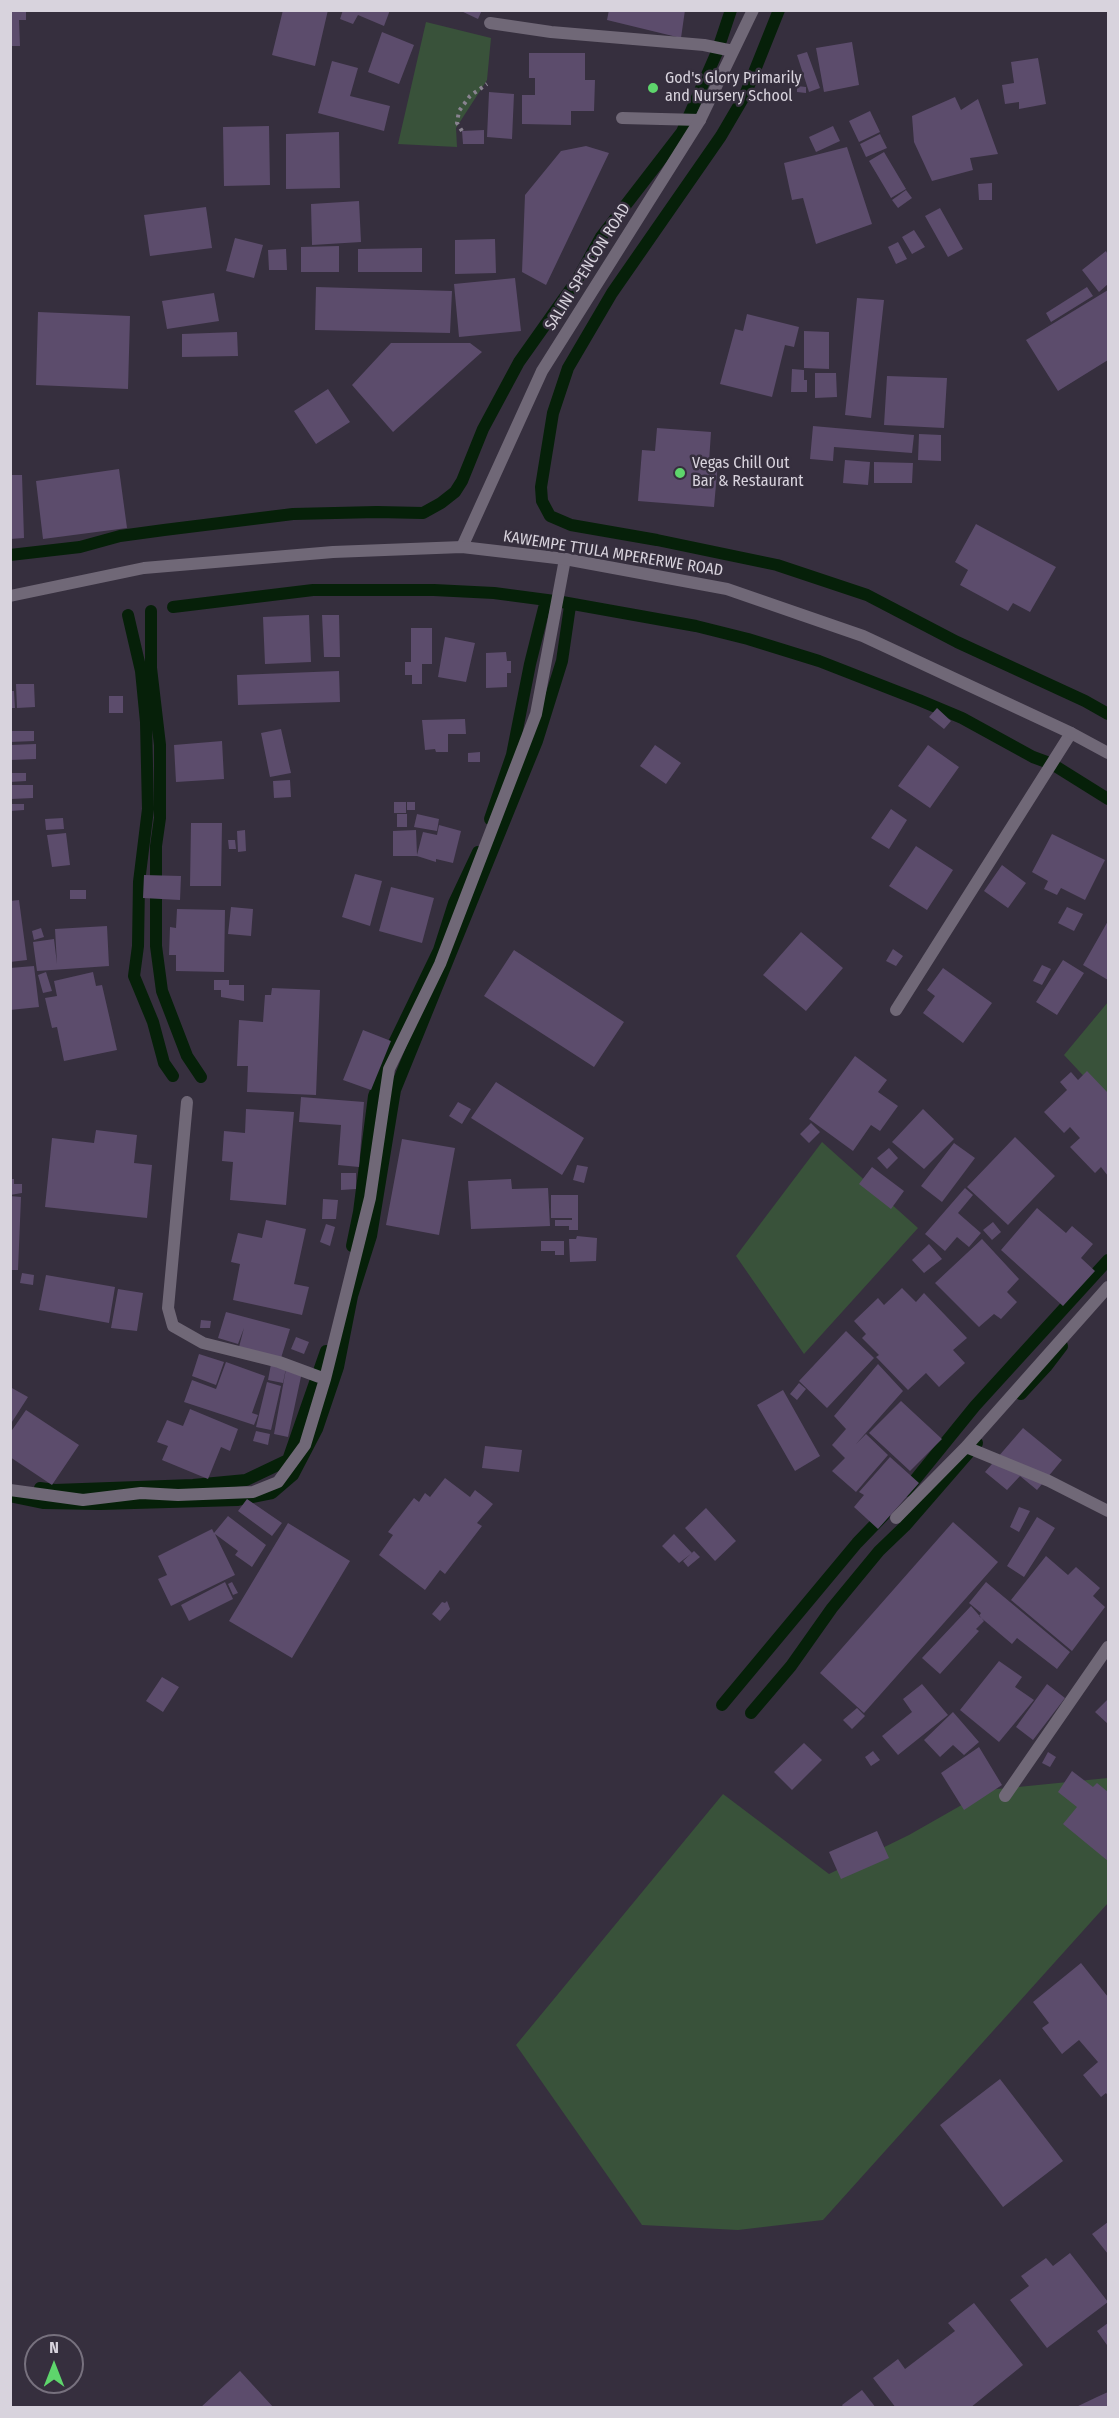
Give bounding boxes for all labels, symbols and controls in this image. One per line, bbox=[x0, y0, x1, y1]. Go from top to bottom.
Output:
place label: God's Glory Primarily and Nursery School bbox=[665, 69, 802, 107]
marker: God's Glory Primarily and Nursery School bbox=[646, 81, 660, 95]
street label: SALINI SPENCON ROAD bbox=[541, 200, 635, 334]
place label: Vegas Chill Out Bar & Restaurant bbox=[692, 454, 803, 492]
marker: Vegas Chill Out Bar & Restaurant bbox=[673, 466, 687, 480]
street label: KAWEMPE TTULA MPERERWE ROAD bbox=[502, 527, 724, 581]
north arrow bbox=[24, 2334, 84, 2394]
text: N bbox=[49, 2338, 59, 2357]

